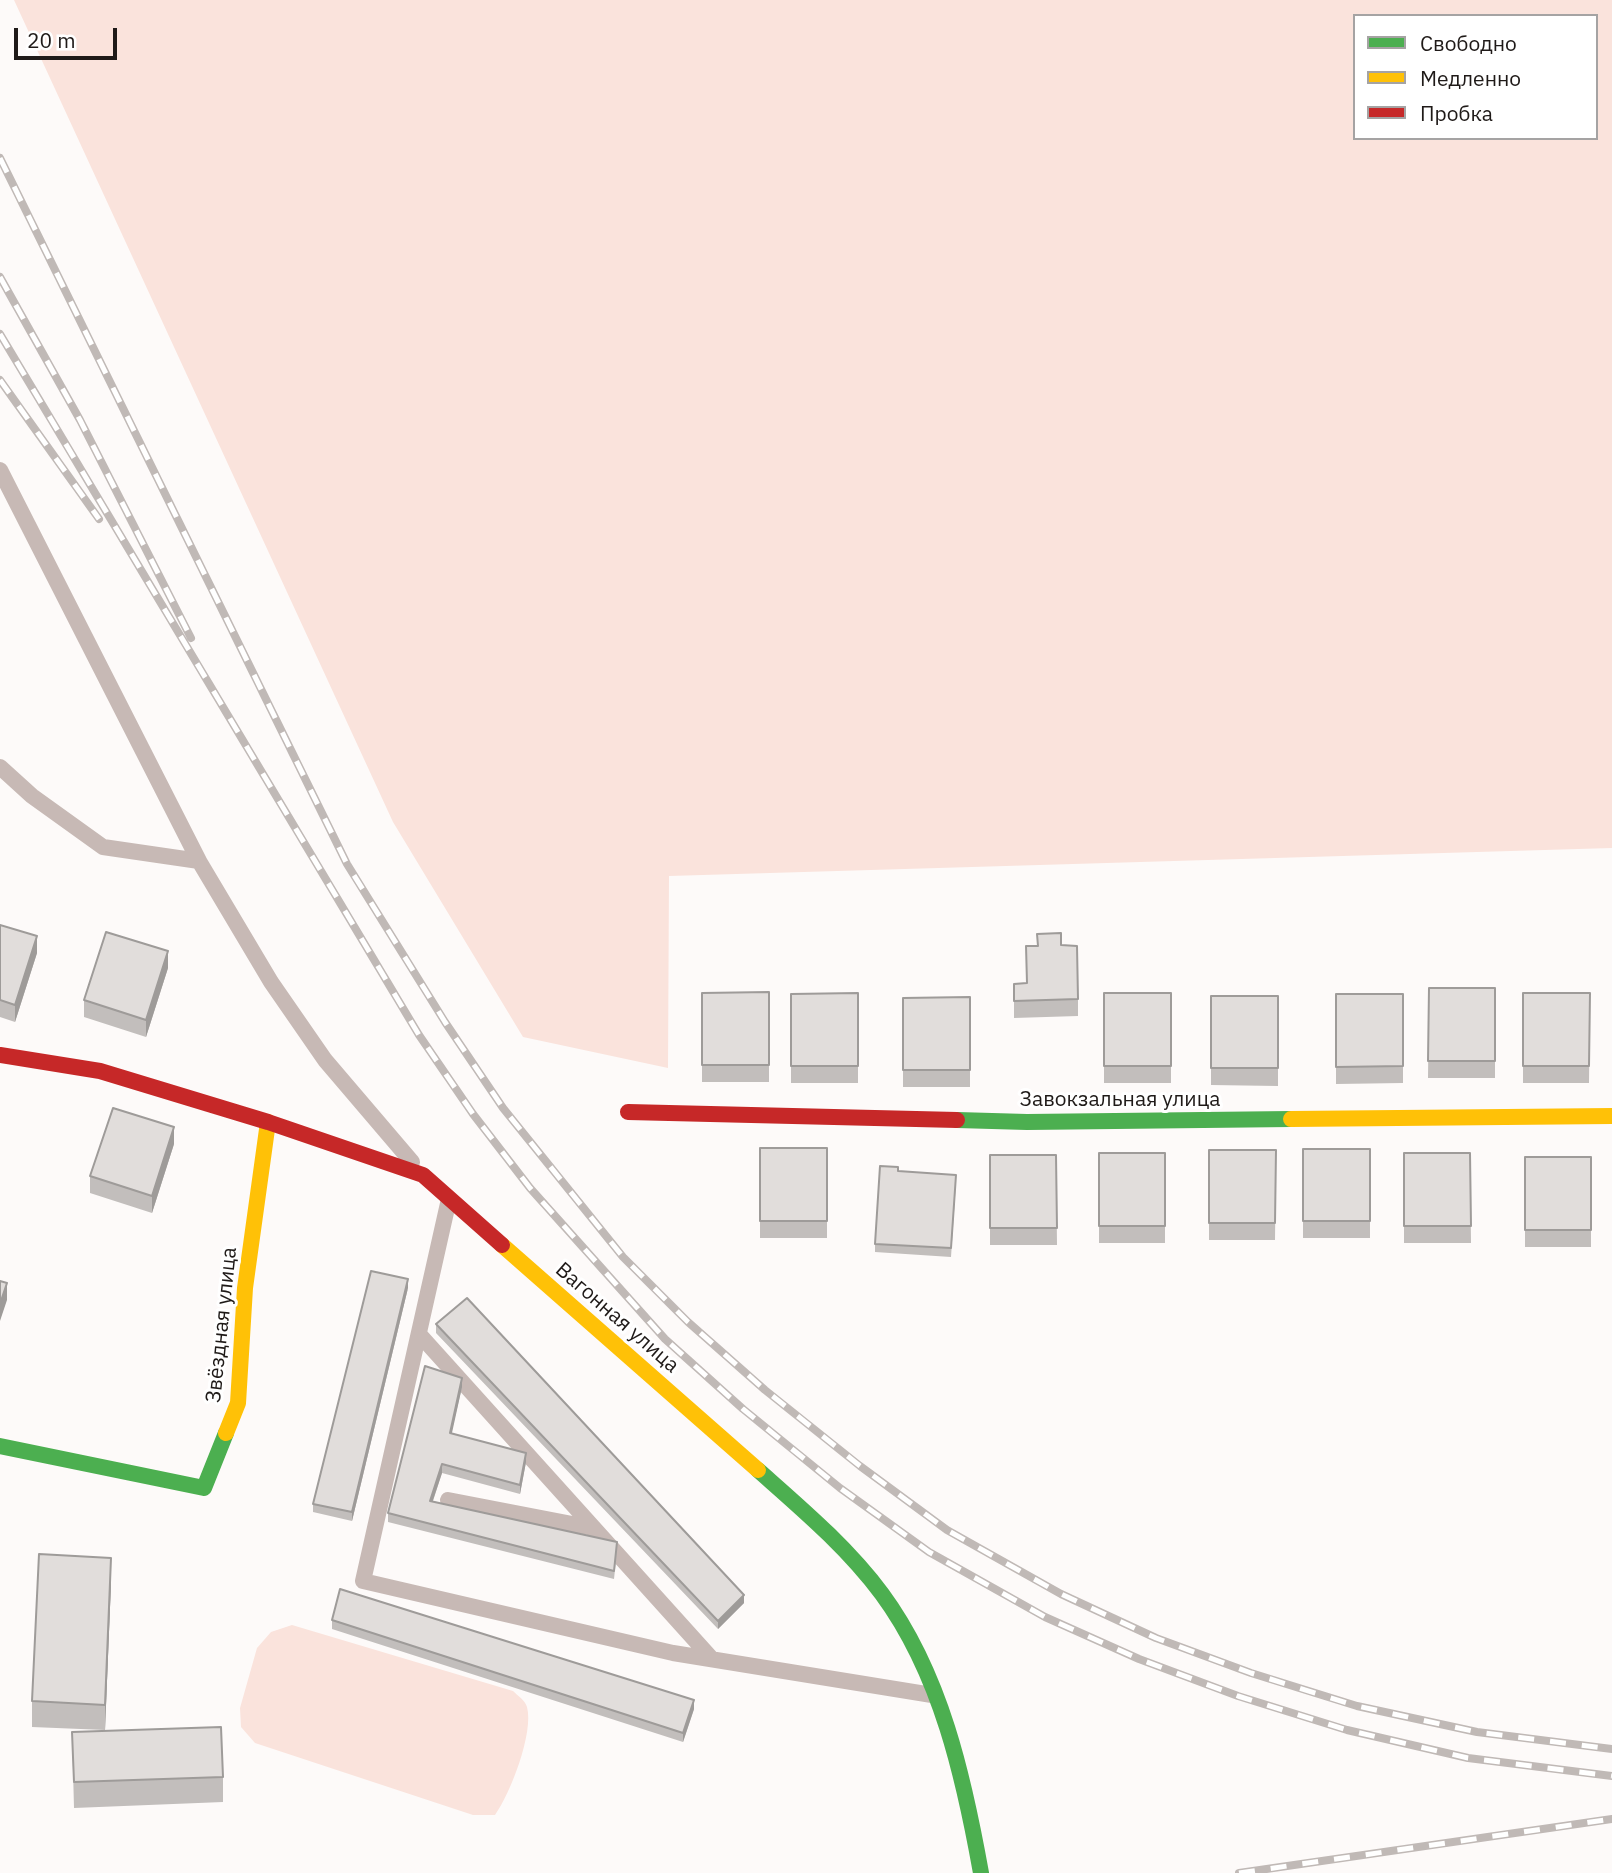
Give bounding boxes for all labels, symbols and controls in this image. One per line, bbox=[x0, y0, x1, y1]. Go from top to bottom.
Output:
scale bar bbox=[18, 14, 121, 58]
legend bbox=[1353, 14, 1598, 140]
text: 20 m bbox=[27, 26, 76, 54]
text: Свободно bbox=[1420, 29, 1517, 57]
text: Медленно bbox=[1420, 64, 1521, 92]
text: Пробка bbox=[1420, 99, 1493, 127]
street label: Завокзальная улица bbox=[1019, 1087, 1221, 1113]
street label: Звёздная улица bbox=[201, 1246, 243, 1404]
street label: Вагонная улица bbox=[550, 1257, 684, 1379]

